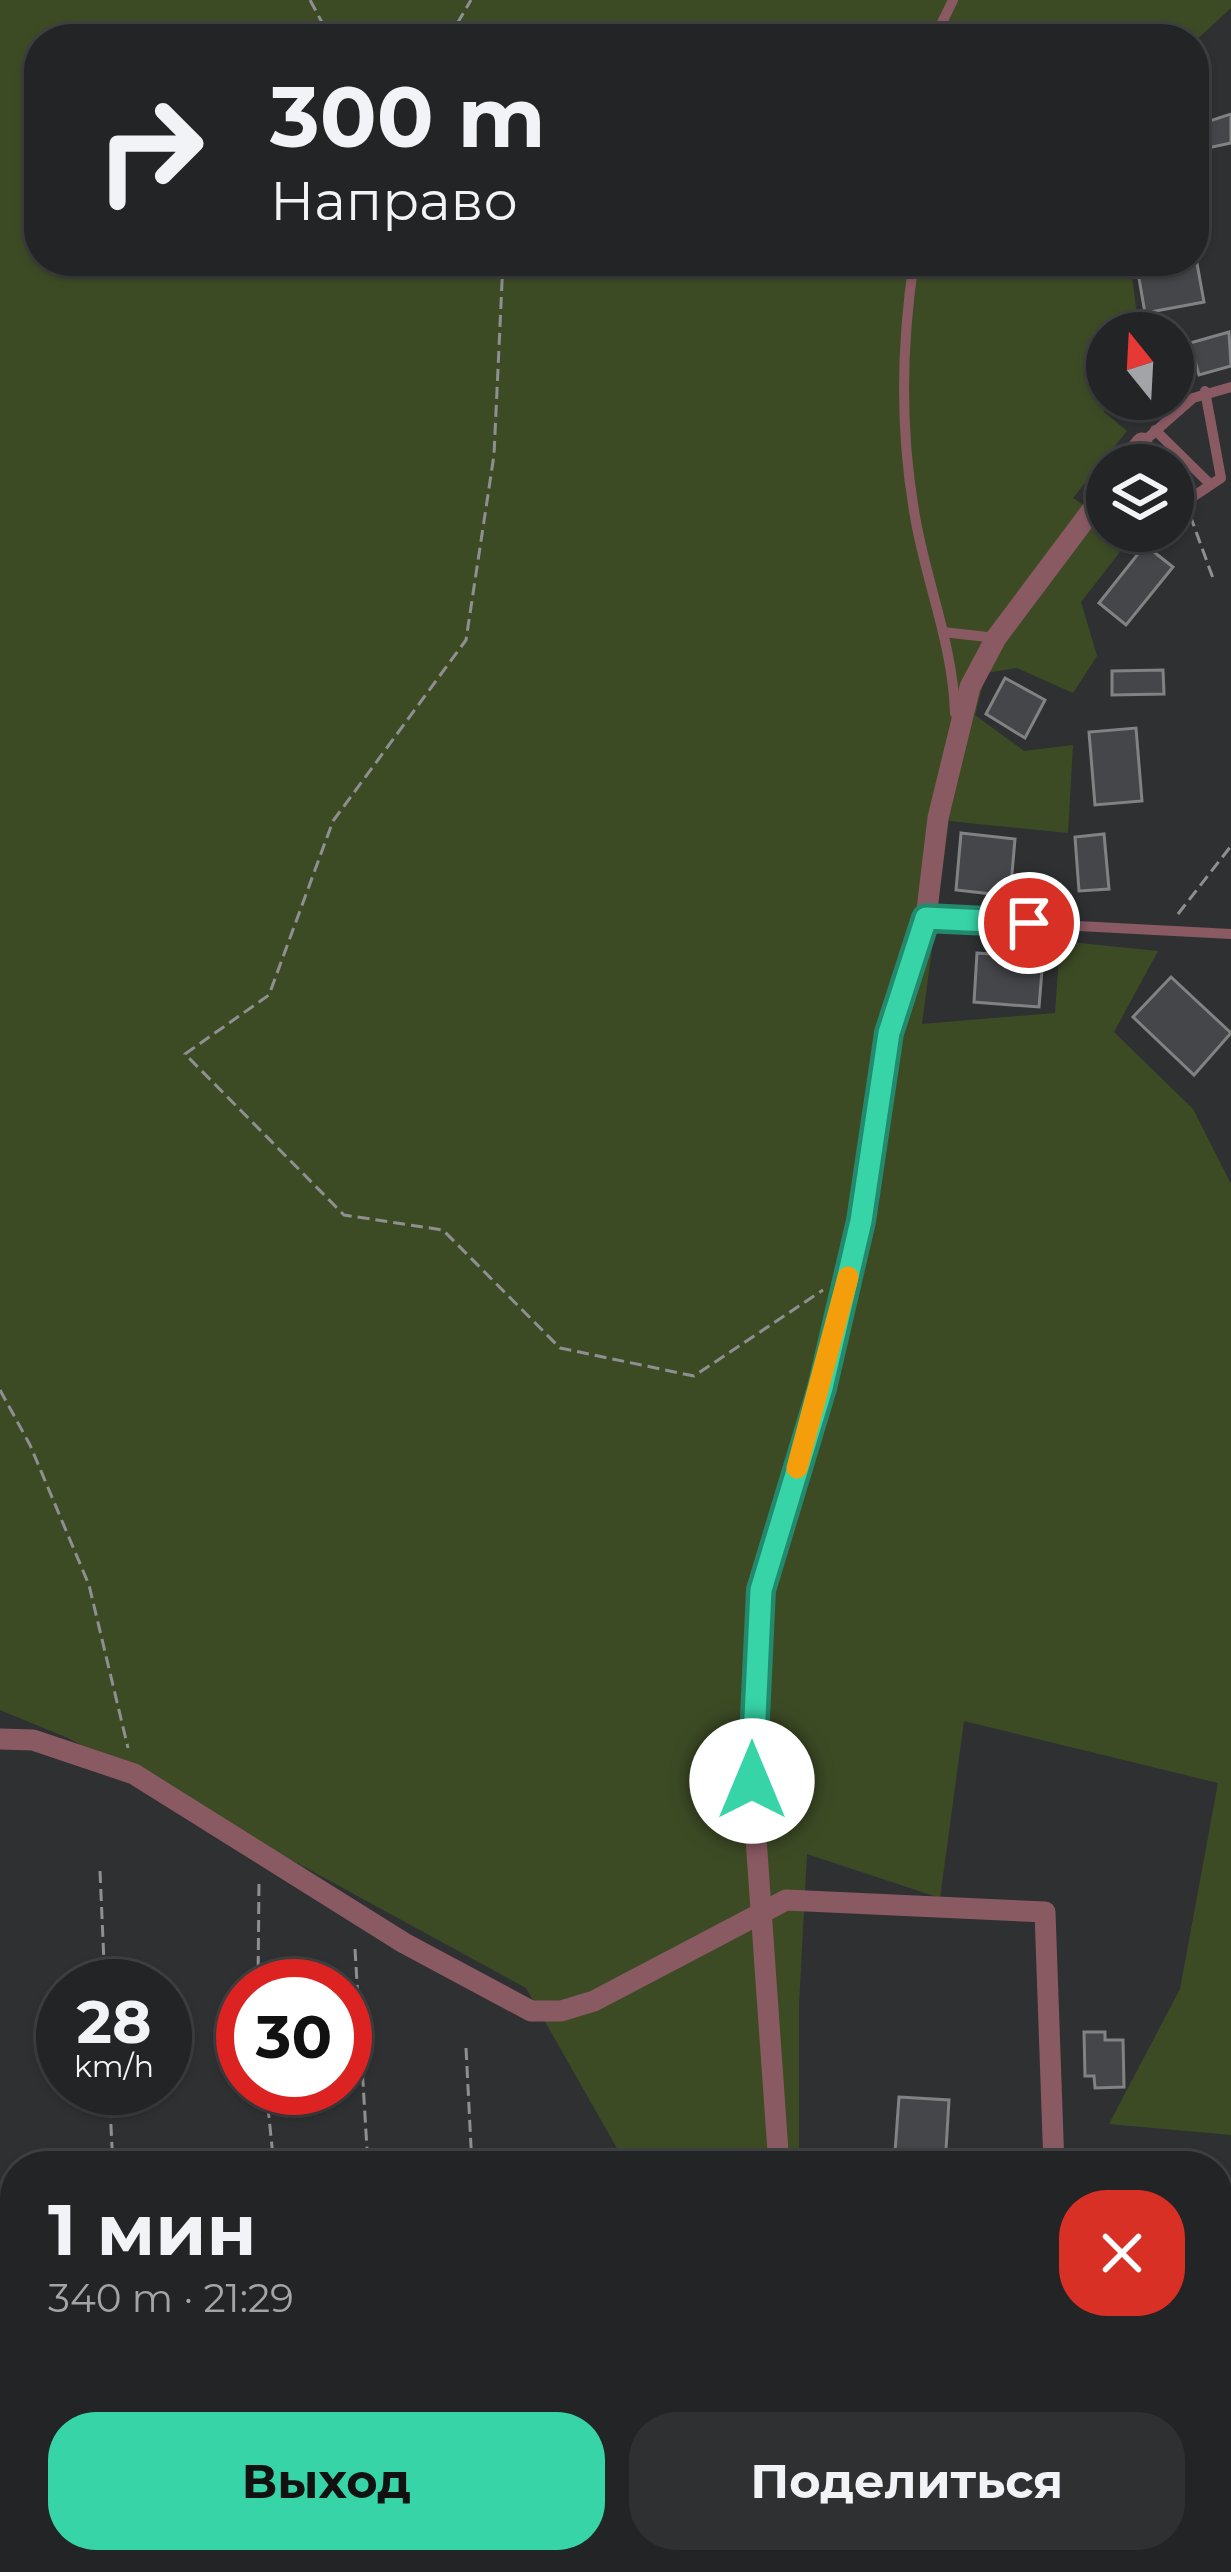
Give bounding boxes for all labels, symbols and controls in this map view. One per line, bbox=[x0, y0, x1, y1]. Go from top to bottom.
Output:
text: 300 m bbox=[270, 66, 546, 168]
icon: right bbox=[72, 72, 228, 228]
text: Направо bbox=[270, 168, 518, 234]
north arrow bbox=[1086, 312, 1194, 420]
map controls bbox=[1086, 312, 1194, 552]
button: layers bbox=[1086, 444, 1194, 552]
pin bbox=[978, 872, 1080, 974]
icon: arrive bbox=[996, 890, 1062, 956]
position arrow bbox=[689, 1718, 815, 1844]
speed limit sign: 30 bbox=[216, 1959, 372, 2115]
text: 28 bbox=[77, 1985, 152, 2058]
text: km/h bbox=[74, 2048, 154, 2085]
text: 1 мин bbox=[48, 2185, 256, 2273]
button: close bbox=[1059, 2190, 1185, 2316]
text: 340 m · 21:29 bbox=[48, 2274, 294, 2322]
button: Выход bbox=[48, 2412, 605, 2550]
button: Поделиться bbox=[629, 2412, 1185, 2550]

